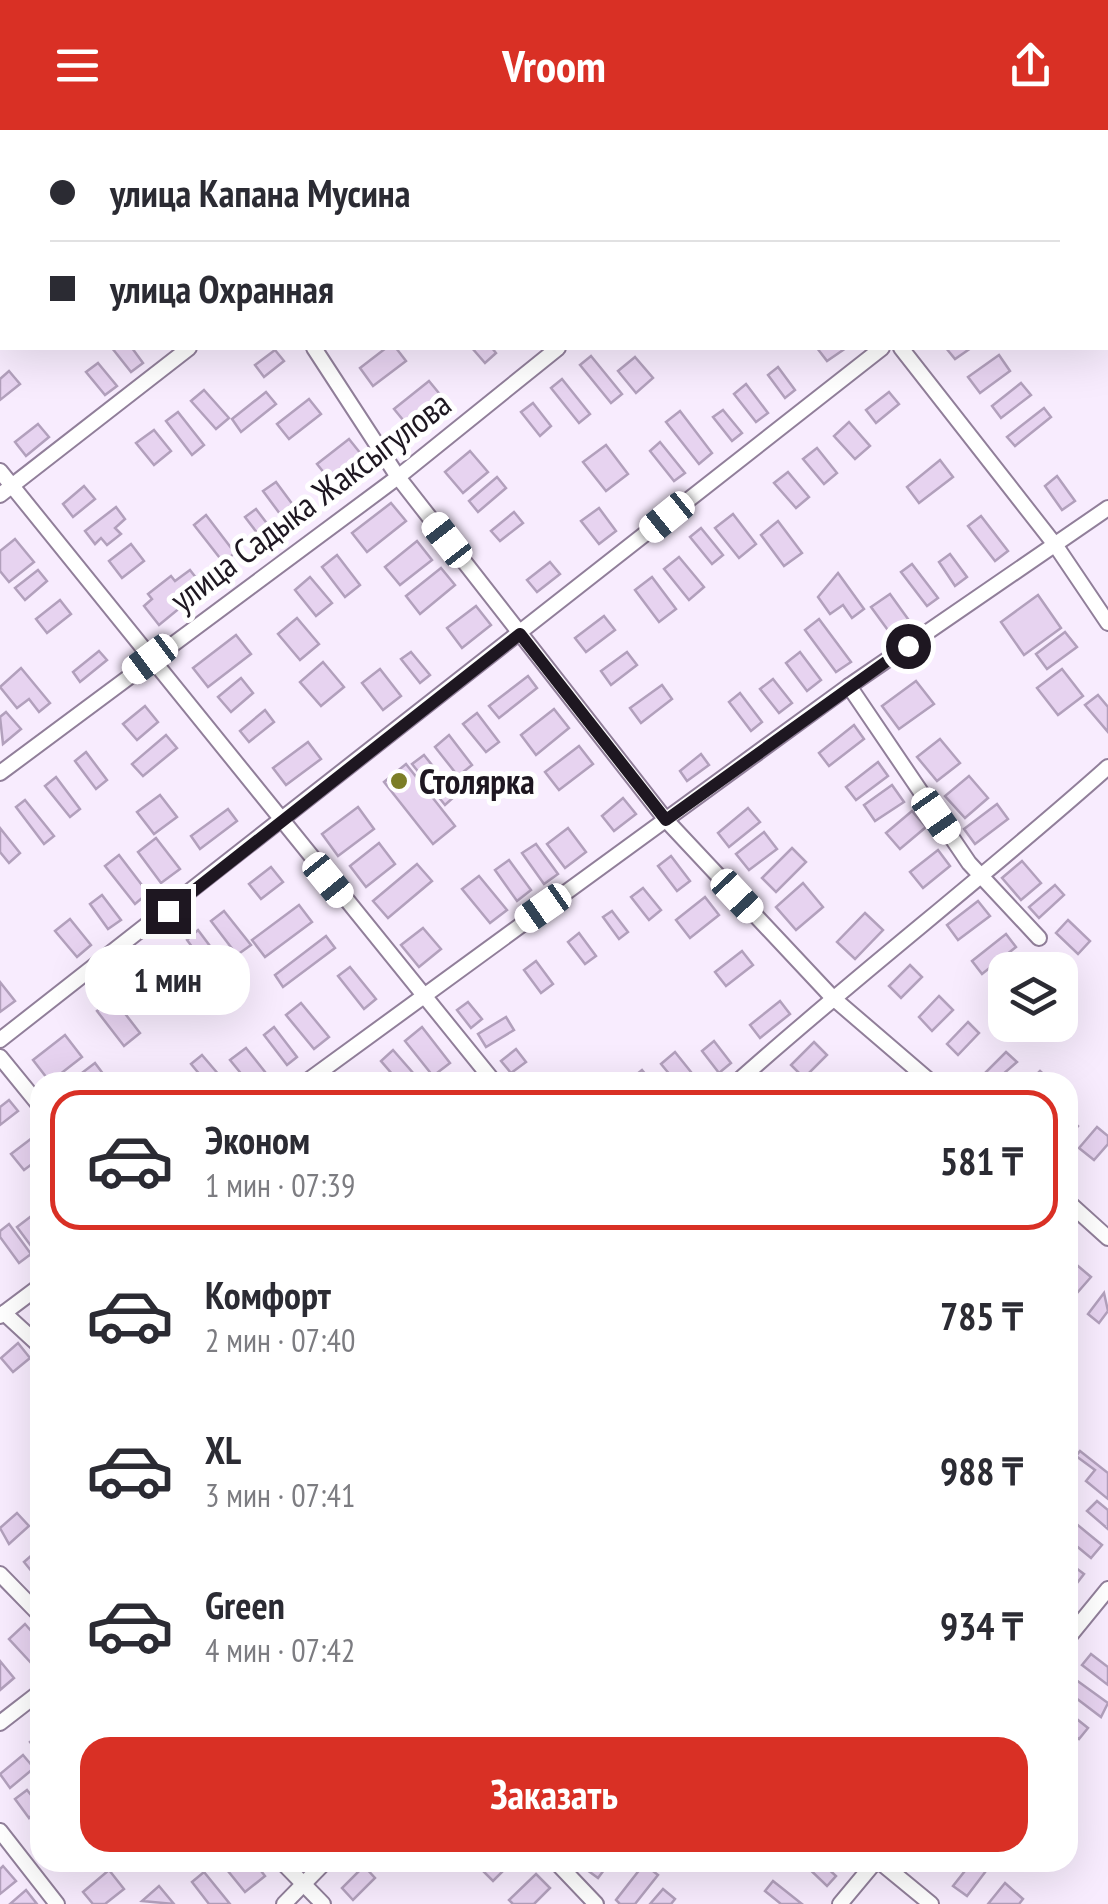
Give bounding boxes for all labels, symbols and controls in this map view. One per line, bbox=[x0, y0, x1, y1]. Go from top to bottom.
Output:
text: Vroom bbox=[502, 36, 606, 94]
icon: menu bbox=[50, 38, 105, 93]
icon: share bbox=[1003, 38, 1058, 93]
text: улица Капана Мусина bbox=[110, 168, 410, 217]
text: улица Охранная bbox=[110, 264, 334, 313]
street label: улица Садыка Жаксыгулова bbox=[160, 380, 460, 622]
car bbox=[634, 486, 700, 548]
car bbox=[417, 507, 477, 573]
route start bbox=[886, 624, 931, 669]
car bbox=[117, 629, 183, 689]
place label: Столярка bbox=[419, 758, 535, 804]
marker: Столярка bbox=[388, 770, 410, 792]
car bbox=[907, 783, 965, 849]
car bbox=[297, 847, 359, 913]
car bbox=[706, 864, 768, 928]
car bbox=[510, 879, 576, 937]
route end bbox=[146, 889, 191, 934]
callout: 1 мин bbox=[86, 946, 250, 1016]
map controls bbox=[988, 952, 1078, 1042]
button: layers bbox=[988, 952, 1078, 1042]
text: 1 мин bbox=[133, 959, 202, 1001]
icon: car bbox=[85, 1115, 175, 1205]
text: Эконом bbox=[205, 1115, 310, 1164]
text: 581 ₸ bbox=[940, 1136, 1023, 1185]
text: 1 мин · 07:39 bbox=[205, 1164, 355, 1206]
icon: car bbox=[85, 1270, 175, 1360]
text: Комфорт bbox=[205, 1270, 331, 1319]
text: 785 ₸ bbox=[940, 1291, 1023, 1340]
text: 2 мин · 07:40 bbox=[205, 1319, 355, 1361]
icon: car bbox=[85, 1425, 175, 1515]
text: XL bbox=[205, 1425, 241, 1474]
text: 988 ₸ bbox=[940, 1446, 1023, 1495]
text: 3 мин · 07:41 bbox=[205, 1474, 355, 1516]
icon: car bbox=[85, 1580, 175, 1670]
text: Green bbox=[205, 1580, 285, 1629]
text: 934 ₸ bbox=[940, 1601, 1023, 1650]
text: 4 мин · 07:42 bbox=[205, 1629, 355, 1671]
button: Заказать bbox=[80, 1737, 1028, 1852]

